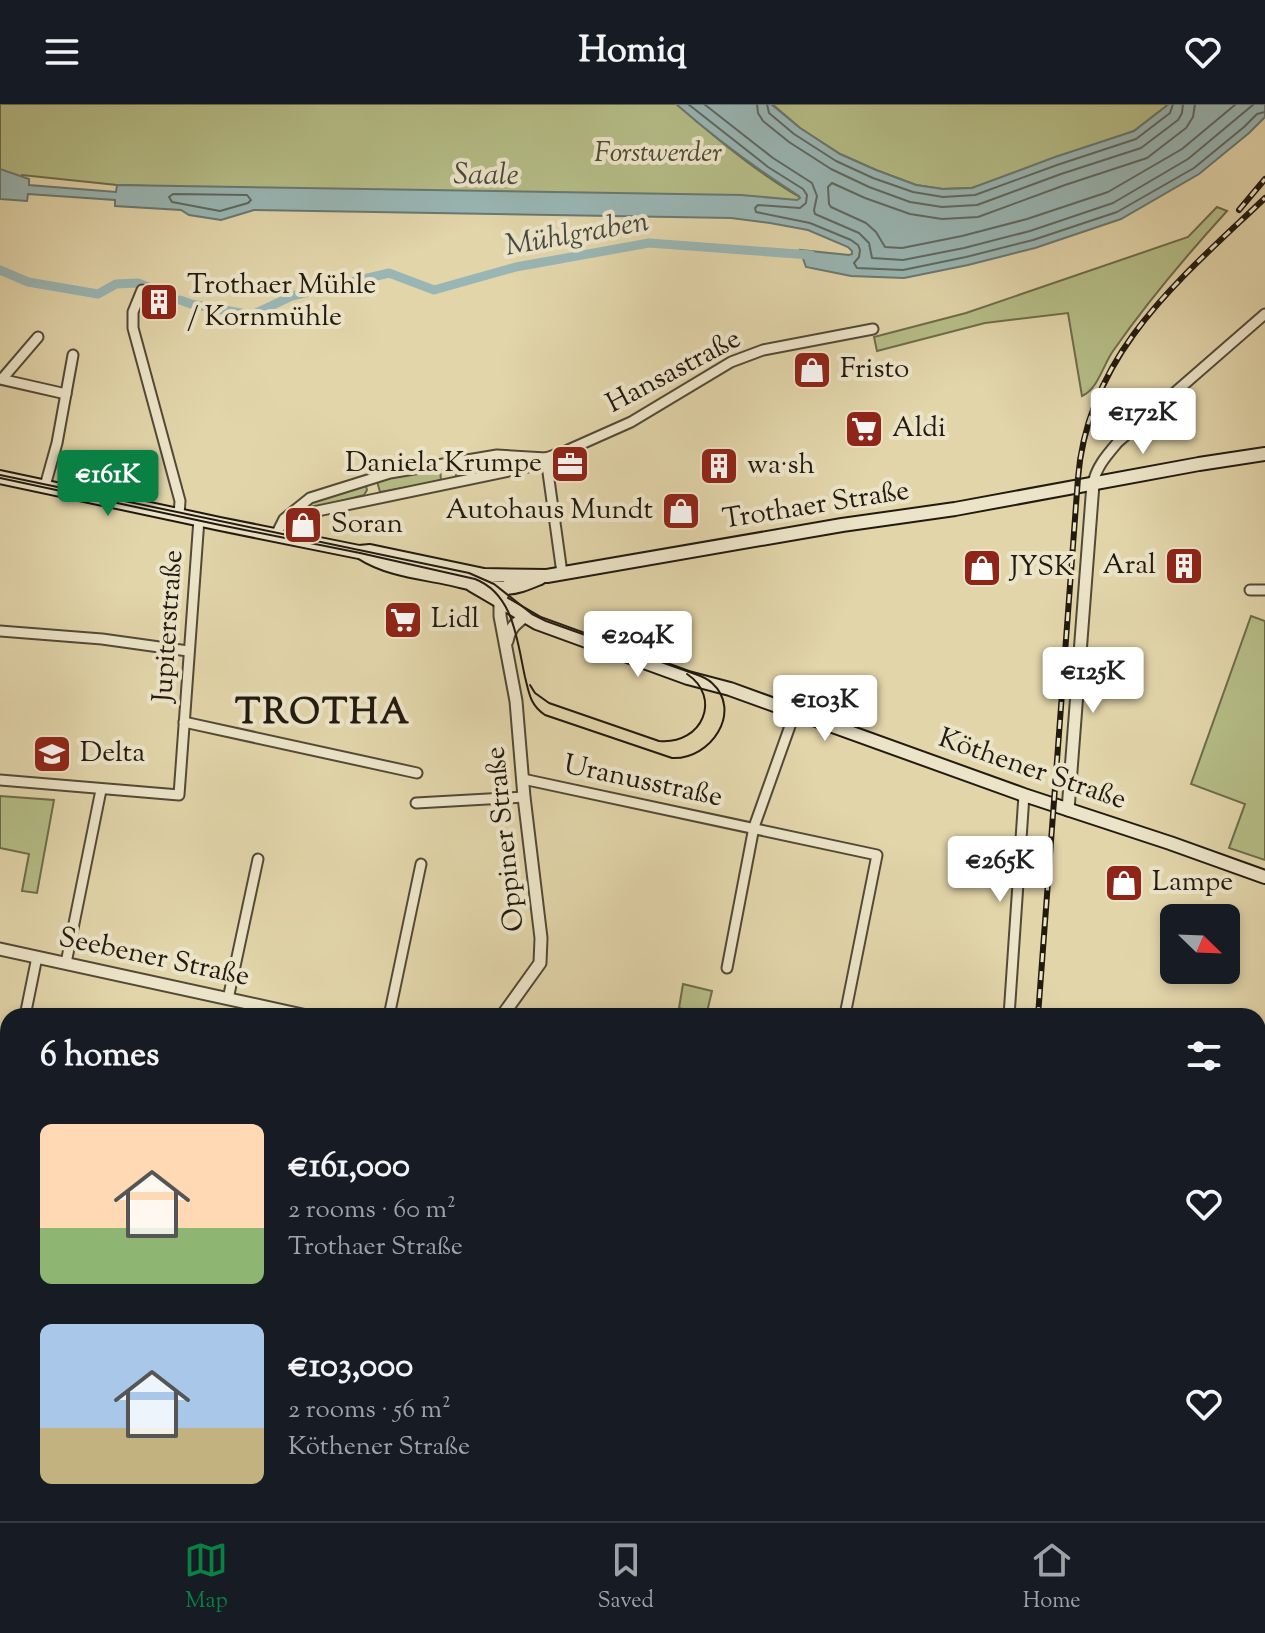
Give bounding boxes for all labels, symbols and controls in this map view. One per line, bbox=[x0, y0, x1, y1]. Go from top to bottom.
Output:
text: Homiq bbox=[578, 26, 687, 78]
icon: menu bbox=[40, 30, 84, 74]
icon: heart bbox=[1181, 30, 1225, 74]
park label: Forstwerder bbox=[594, 134, 722, 174]
water label: Saale bbox=[453, 154, 519, 198]
water label: Mühlgraben bbox=[502, 201, 652, 269]
place label: Trothaer Mühle / Kornmühle bbox=[187, 266, 376, 338]
building icon: Trothaer Mühle / Kornmühle bbox=[138, 281, 180, 323]
street label: Hansastraße bbox=[600, 320, 748, 424]
shop icon: Fristo bbox=[791, 349, 833, 391]
place label: Fristo bbox=[840, 350, 909, 390]
pin: €172K bbox=[1087, 388, 1199, 456]
text: €172K bbox=[1109, 395, 1177, 432]
supermarket icon: Aldi bbox=[843, 408, 885, 450]
place label: Aldi bbox=[892, 409, 946, 449]
office icon: Daniela Krumpe bbox=[549, 443, 591, 485]
place label: Daniela Krumpe bbox=[345, 444, 542, 484]
building icon: wa·sh bbox=[698, 445, 740, 487]
place label: wa·sh bbox=[747, 446, 815, 486]
pin: €161K bbox=[52, 450, 164, 518]
text: €161K bbox=[75, 457, 141, 494]
street label: Trothaer Straße bbox=[720, 472, 912, 540]
shop icon: Autohaus Mundt bbox=[660, 490, 702, 532]
place label: Autohaus Mundt bbox=[445, 491, 653, 531]
shop icon: Soran bbox=[282, 504, 324, 546]
place label: Soran bbox=[331, 505, 403, 545]
building icon: Aral bbox=[1163, 545, 1205, 587]
place label: Aral bbox=[1103, 546, 1156, 586]
shop icon: JYSK bbox=[961, 547, 1003, 589]
place label: JYSK bbox=[1008, 548, 1074, 588]
street label: Jupiterstraße bbox=[144, 549, 194, 705]
supermarket icon: Lidl bbox=[382, 599, 424, 641]
place label: Lidl bbox=[431, 600, 480, 640]
pin: €204K bbox=[582, 611, 694, 679]
text: €204K bbox=[602, 618, 674, 655]
pin: €125K bbox=[1037, 647, 1149, 715]
text: €125K bbox=[1061, 654, 1125, 691]
pin: €103K bbox=[769, 675, 881, 743]
text: €103K bbox=[791, 682, 859, 719]
district label: TROTHA bbox=[235, 688, 411, 740]
street label: Köthener Straße bbox=[933, 719, 1131, 821]
school or university icon: Delta bbox=[31, 733, 73, 775]
place label: Delta bbox=[80, 734, 145, 774]
street label: Oppiner Straße bbox=[476, 744, 536, 934]
street label: Uranusstraße bbox=[560, 746, 726, 818]
pin: €265K bbox=[944, 836, 1056, 904]
text: €265K bbox=[966, 843, 1034, 880]
shop icon: Lampe bbox=[1103, 862, 1145, 904]
place label: Lampe bbox=[1152, 863, 1233, 903]
north arrow bbox=[1160, 904, 1240, 984]
map controls bbox=[1160, 904, 1240, 984]
street label: Seebener Straße bbox=[55, 918, 253, 998]
text: 6 homes bbox=[40, 1032, 159, 1081]
icon: filters bbox=[1182, 1034, 1226, 1078]
text: €161,000 bbox=[288, 1143, 410, 1192]
icon: home bbox=[104, 1156, 200, 1252]
icon: heart bbox=[1182, 1182, 1226, 1226]
text: 2 rooms · 60 m² bbox=[288, 1192, 456, 1229]
text: Trothaer Straße bbox=[288, 1229, 463, 1266]
text: €103,000 bbox=[288, 1343, 413, 1392]
icon: home bbox=[104, 1356, 200, 1452]
icon: heart bbox=[1182, 1382, 1226, 1426]
text: 2 rooms · 56 m² bbox=[288, 1392, 451, 1429]
text: Köthener Straße bbox=[288, 1429, 470, 1466]
tab: Map bbox=[184, 1538, 228, 1618]
tab: Saved bbox=[597, 1538, 654, 1618]
tab: Home bbox=[1023, 1538, 1081, 1618]

